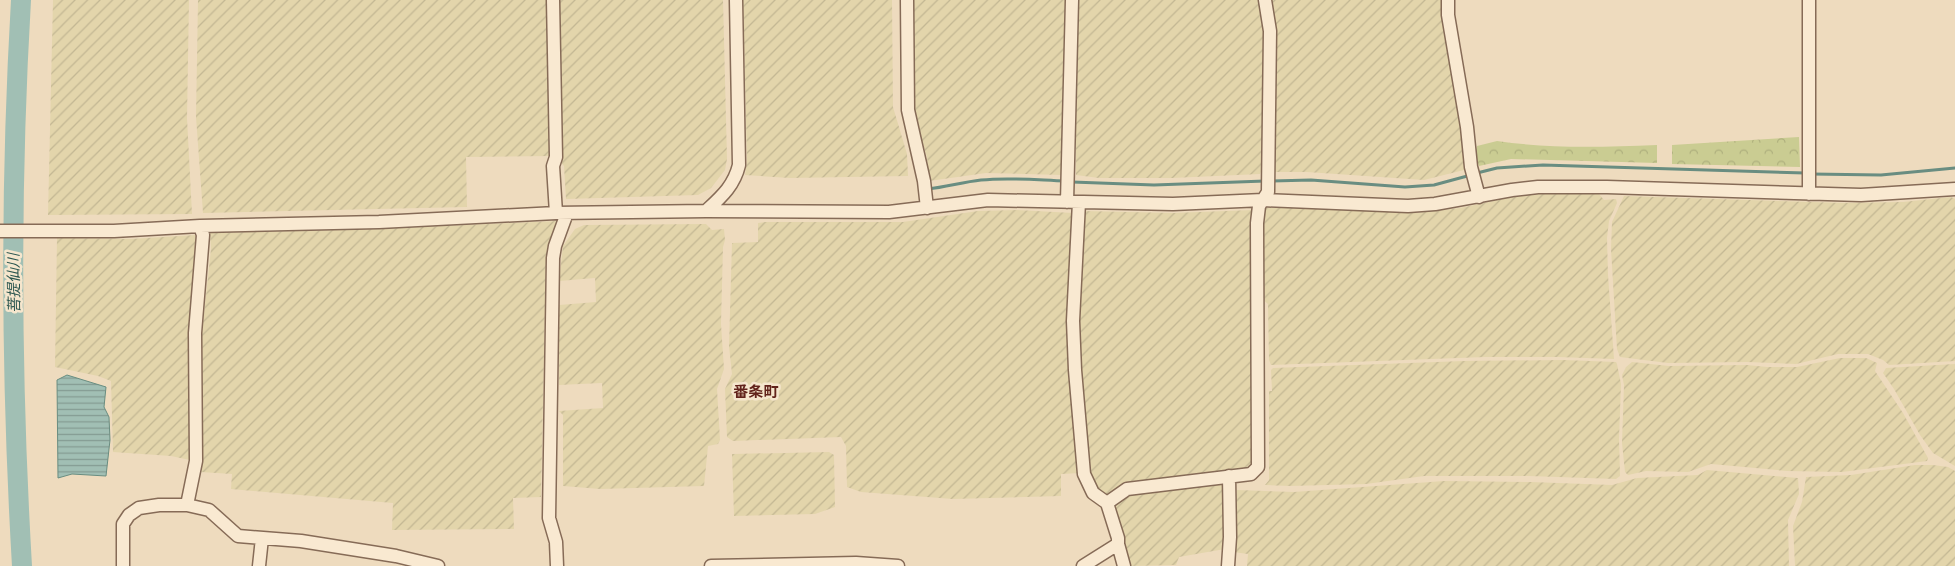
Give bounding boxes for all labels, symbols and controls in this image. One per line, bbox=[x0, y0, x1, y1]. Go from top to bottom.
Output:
water label: 菩提仙川 bbox=[5, 251, 23, 313]
district label: 番条町 bbox=[733, 384, 779, 400]

